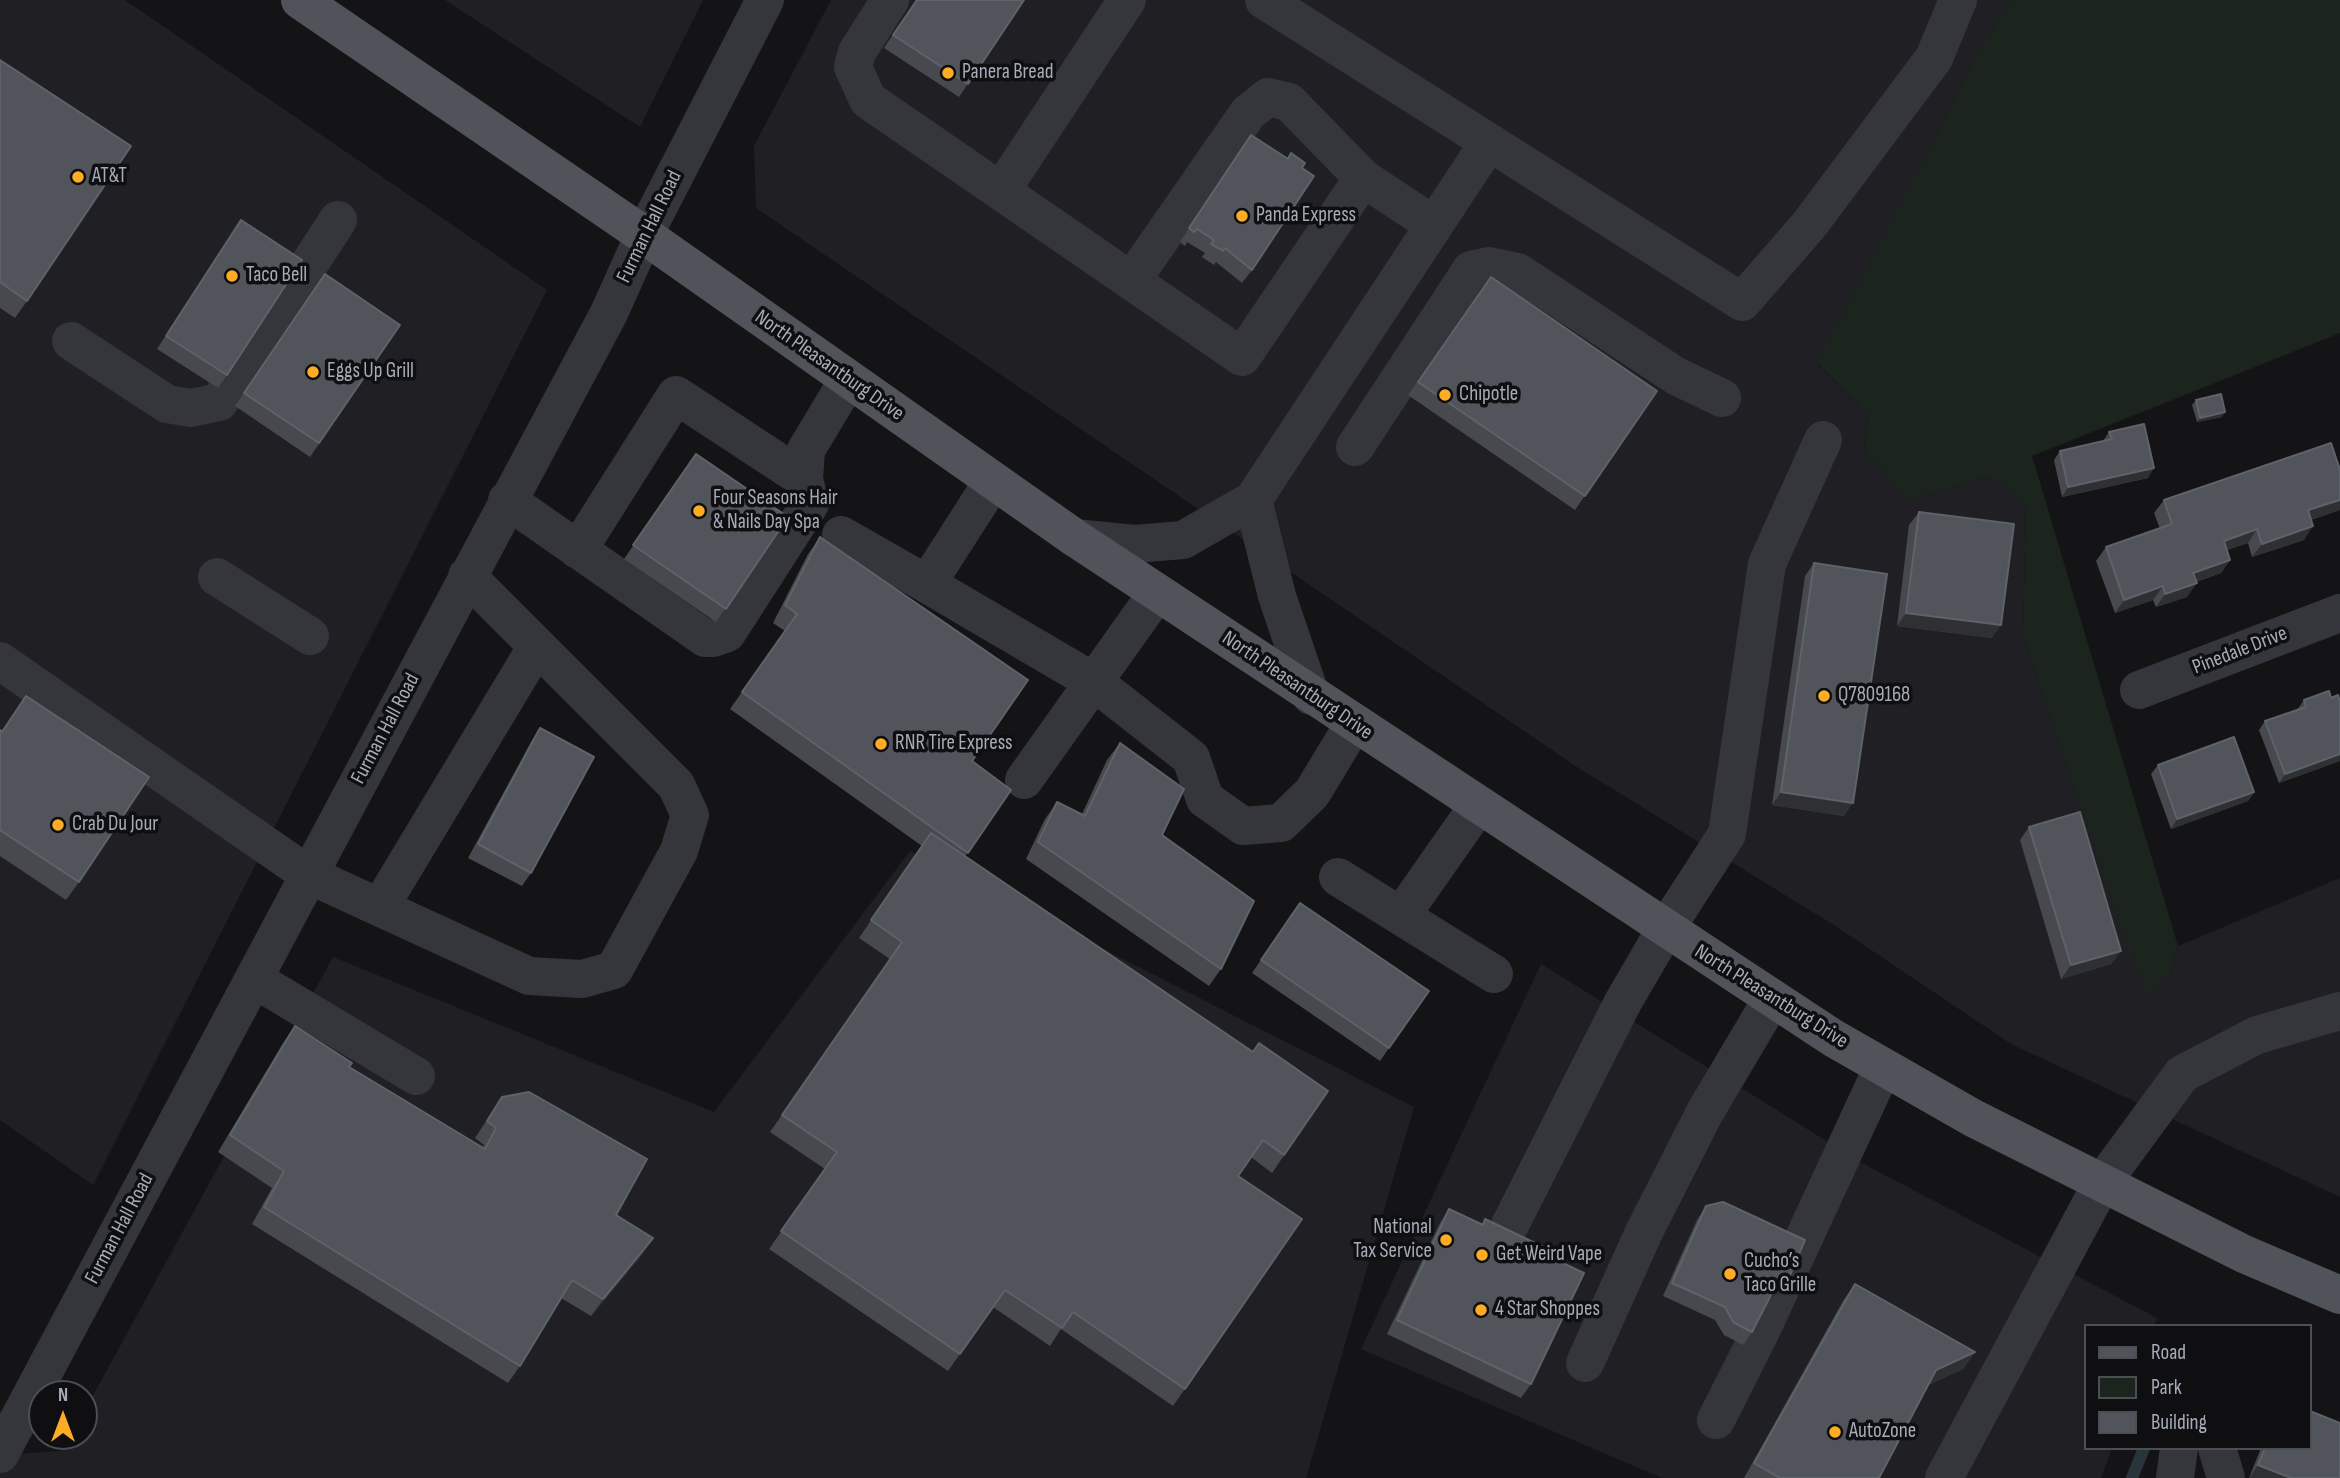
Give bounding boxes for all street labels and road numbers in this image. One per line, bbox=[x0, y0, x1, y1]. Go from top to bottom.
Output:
street label: Furman Hall Road bbox=[612, 167, 688, 287]
street label: North Pleasantburg Drive bbox=[750, 305, 908, 427]
street label: Pinedale Drive bbox=[2189, 621, 2291, 681]
street label: North Pleasantburg Drive bbox=[1217, 626, 1377, 746]
street label: Furman Hall Road bbox=[346, 669, 426, 789]
street label: North Pleasantburg Drive bbox=[1690, 940, 1852, 1054]
street label: Furman Hall Road bbox=[80, 1169, 160, 1289]

